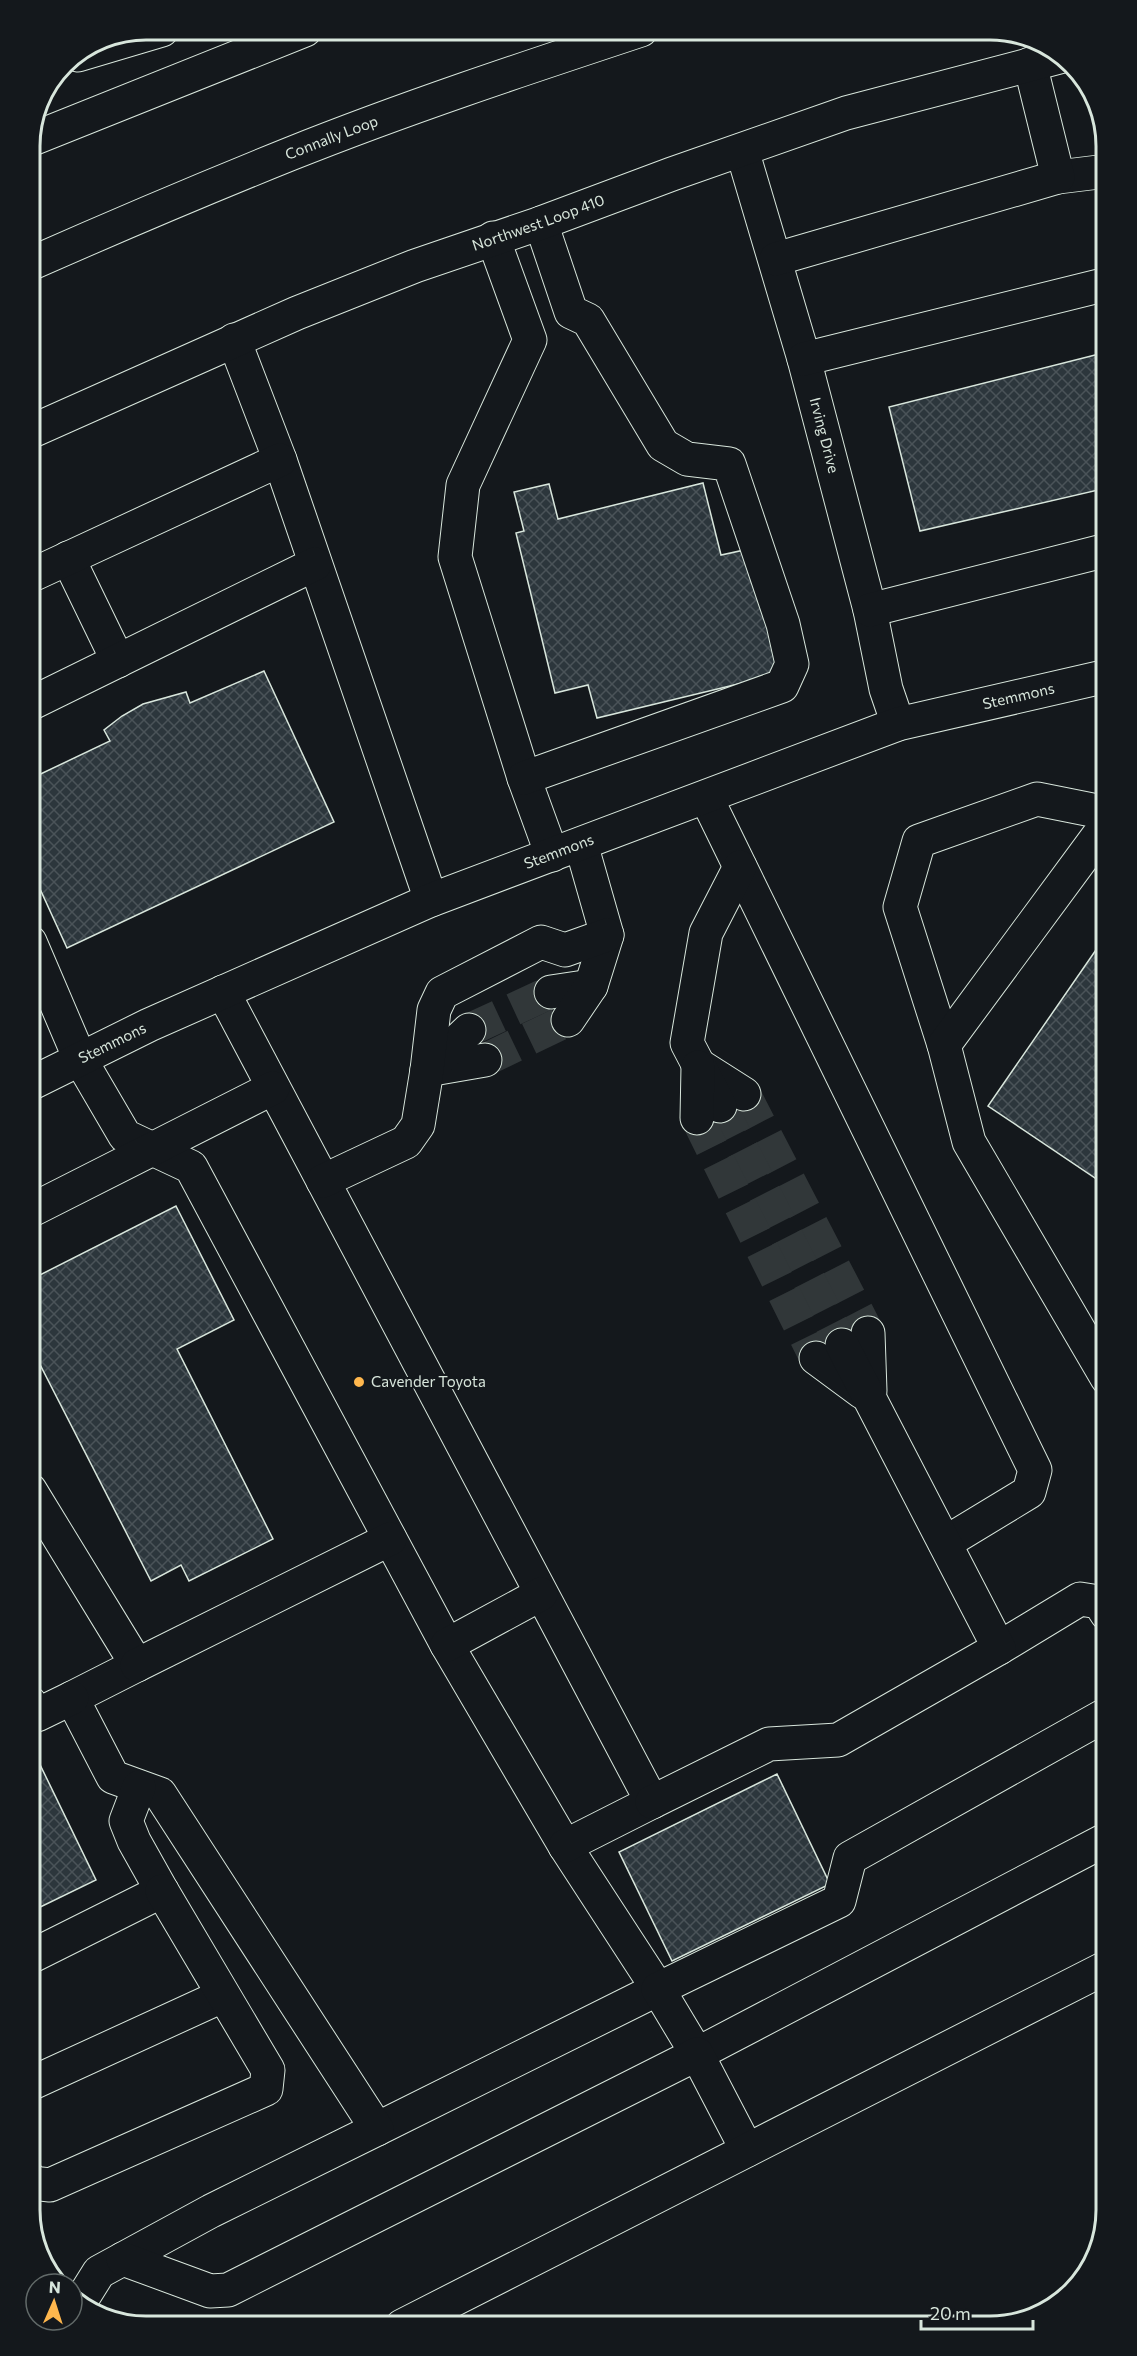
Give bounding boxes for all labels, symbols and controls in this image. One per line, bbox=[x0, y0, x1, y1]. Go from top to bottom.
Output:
street label: Connally Loop bbox=[282, 111, 380, 163]
street label: Northwest Loop 410 bbox=[469, 190, 607, 254]
street label: Irving Drive bbox=[806, 395, 844, 475]
street label: Stemmons bbox=[981, 678, 1056, 712]
street label: Stemmons bbox=[521, 829, 596, 872]
street label: Stemmons bbox=[75, 1018, 149, 1067]
place label: Cavender Toyota bbox=[371, 1372, 486, 1390]
marker: Cavender Toyota bbox=[352, 1375, 366, 1389]
north arrow bbox=[24, 2272, 84, 2332]
text: N bbox=[48, 2277, 61, 2296]
scale bar bbox=[921, 2293, 1034, 2331]
text: 20 m bbox=[930, 2302, 971, 2324]

